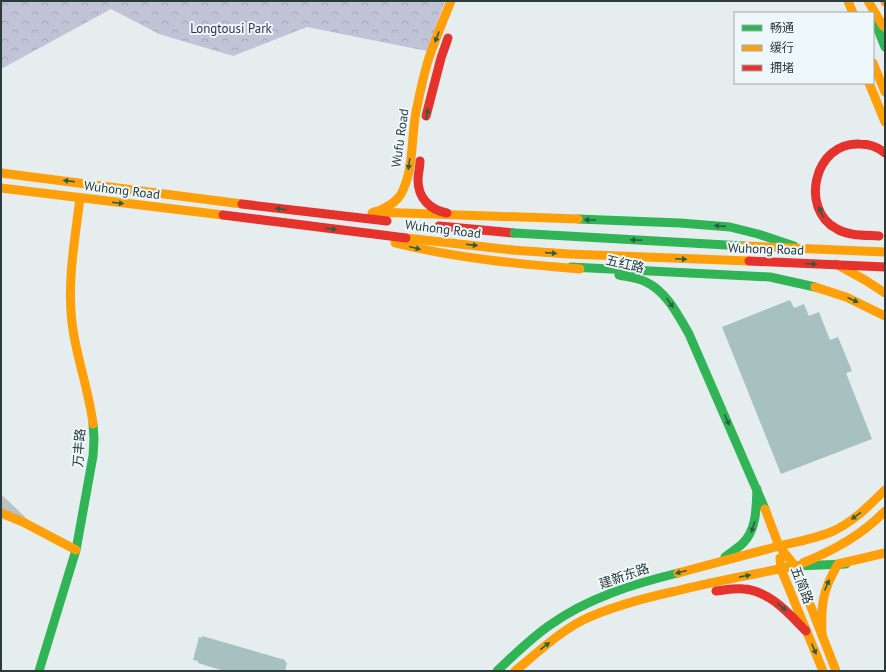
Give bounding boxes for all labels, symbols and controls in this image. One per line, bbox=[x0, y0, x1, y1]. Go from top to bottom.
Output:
legend bbox=[734, 12, 874, 84]
park label: Longtousi Park bbox=[190, 20, 273, 37]
text: 畅通 bbox=[770, 20, 794, 35]
one-way arrow bbox=[434, 32, 440, 44]
text: 缓行 bbox=[770, 40, 794, 55]
text: 拥堵 bbox=[770, 60, 794, 75]
street label: Wufu Road bbox=[387, 107, 413, 169]
one-way arrow bbox=[424, 108, 430, 121]
one-way arrow bbox=[406, 158, 412, 170]
street label: Wuhong Road bbox=[83, 177, 161, 203]
one-way arrow bbox=[63, 178, 75, 184]
one-way arrow bbox=[112, 199, 124, 206]
one-way arrow bbox=[275, 206, 287, 212]
one-way arrow bbox=[817, 206, 823, 218]
street label: Wuhong Road bbox=[404, 216, 482, 242]
one-way arrow bbox=[583, 217, 596, 223]
one-way arrow bbox=[714, 223, 726, 230]
one-way arrow bbox=[325, 226, 337, 232]
one-way arrow bbox=[630, 237, 642, 244]
street label: Wuhong Road bbox=[728, 239, 804, 259]
one-way arrow bbox=[466, 242, 478, 248]
one-way arrow bbox=[409, 245, 421, 251]
one-way arrow bbox=[545, 249, 557, 256]
street label: 五红路 bbox=[604, 251, 646, 277]
one-way arrow bbox=[675, 255, 687, 262]
one-way arrow bbox=[805, 261, 818, 267]
one-way arrow bbox=[847, 297, 859, 303]
one-way arrow bbox=[666, 298, 674, 308]
one-way arrow bbox=[724, 414, 730, 426]
street label: 万丰路 bbox=[69, 428, 89, 468]
one-way arrow bbox=[851, 512, 862, 521]
one-way arrow bbox=[749, 521, 755, 533]
street label: 建新东路 bbox=[597, 559, 651, 593]
street label: 五简路 bbox=[787, 564, 817, 606]
one-way arrow bbox=[674, 569, 686, 575]
one-way arrow bbox=[739, 572, 751, 578]
one-way arrow bbox=[824, 578, 830, 590]
one-way arrow bbox=[776, 603, 787, 612]
one-way arrow bbox=[540, 642, 551, 650]
one-way arrow bbox=[811, 643, 817, 655]

